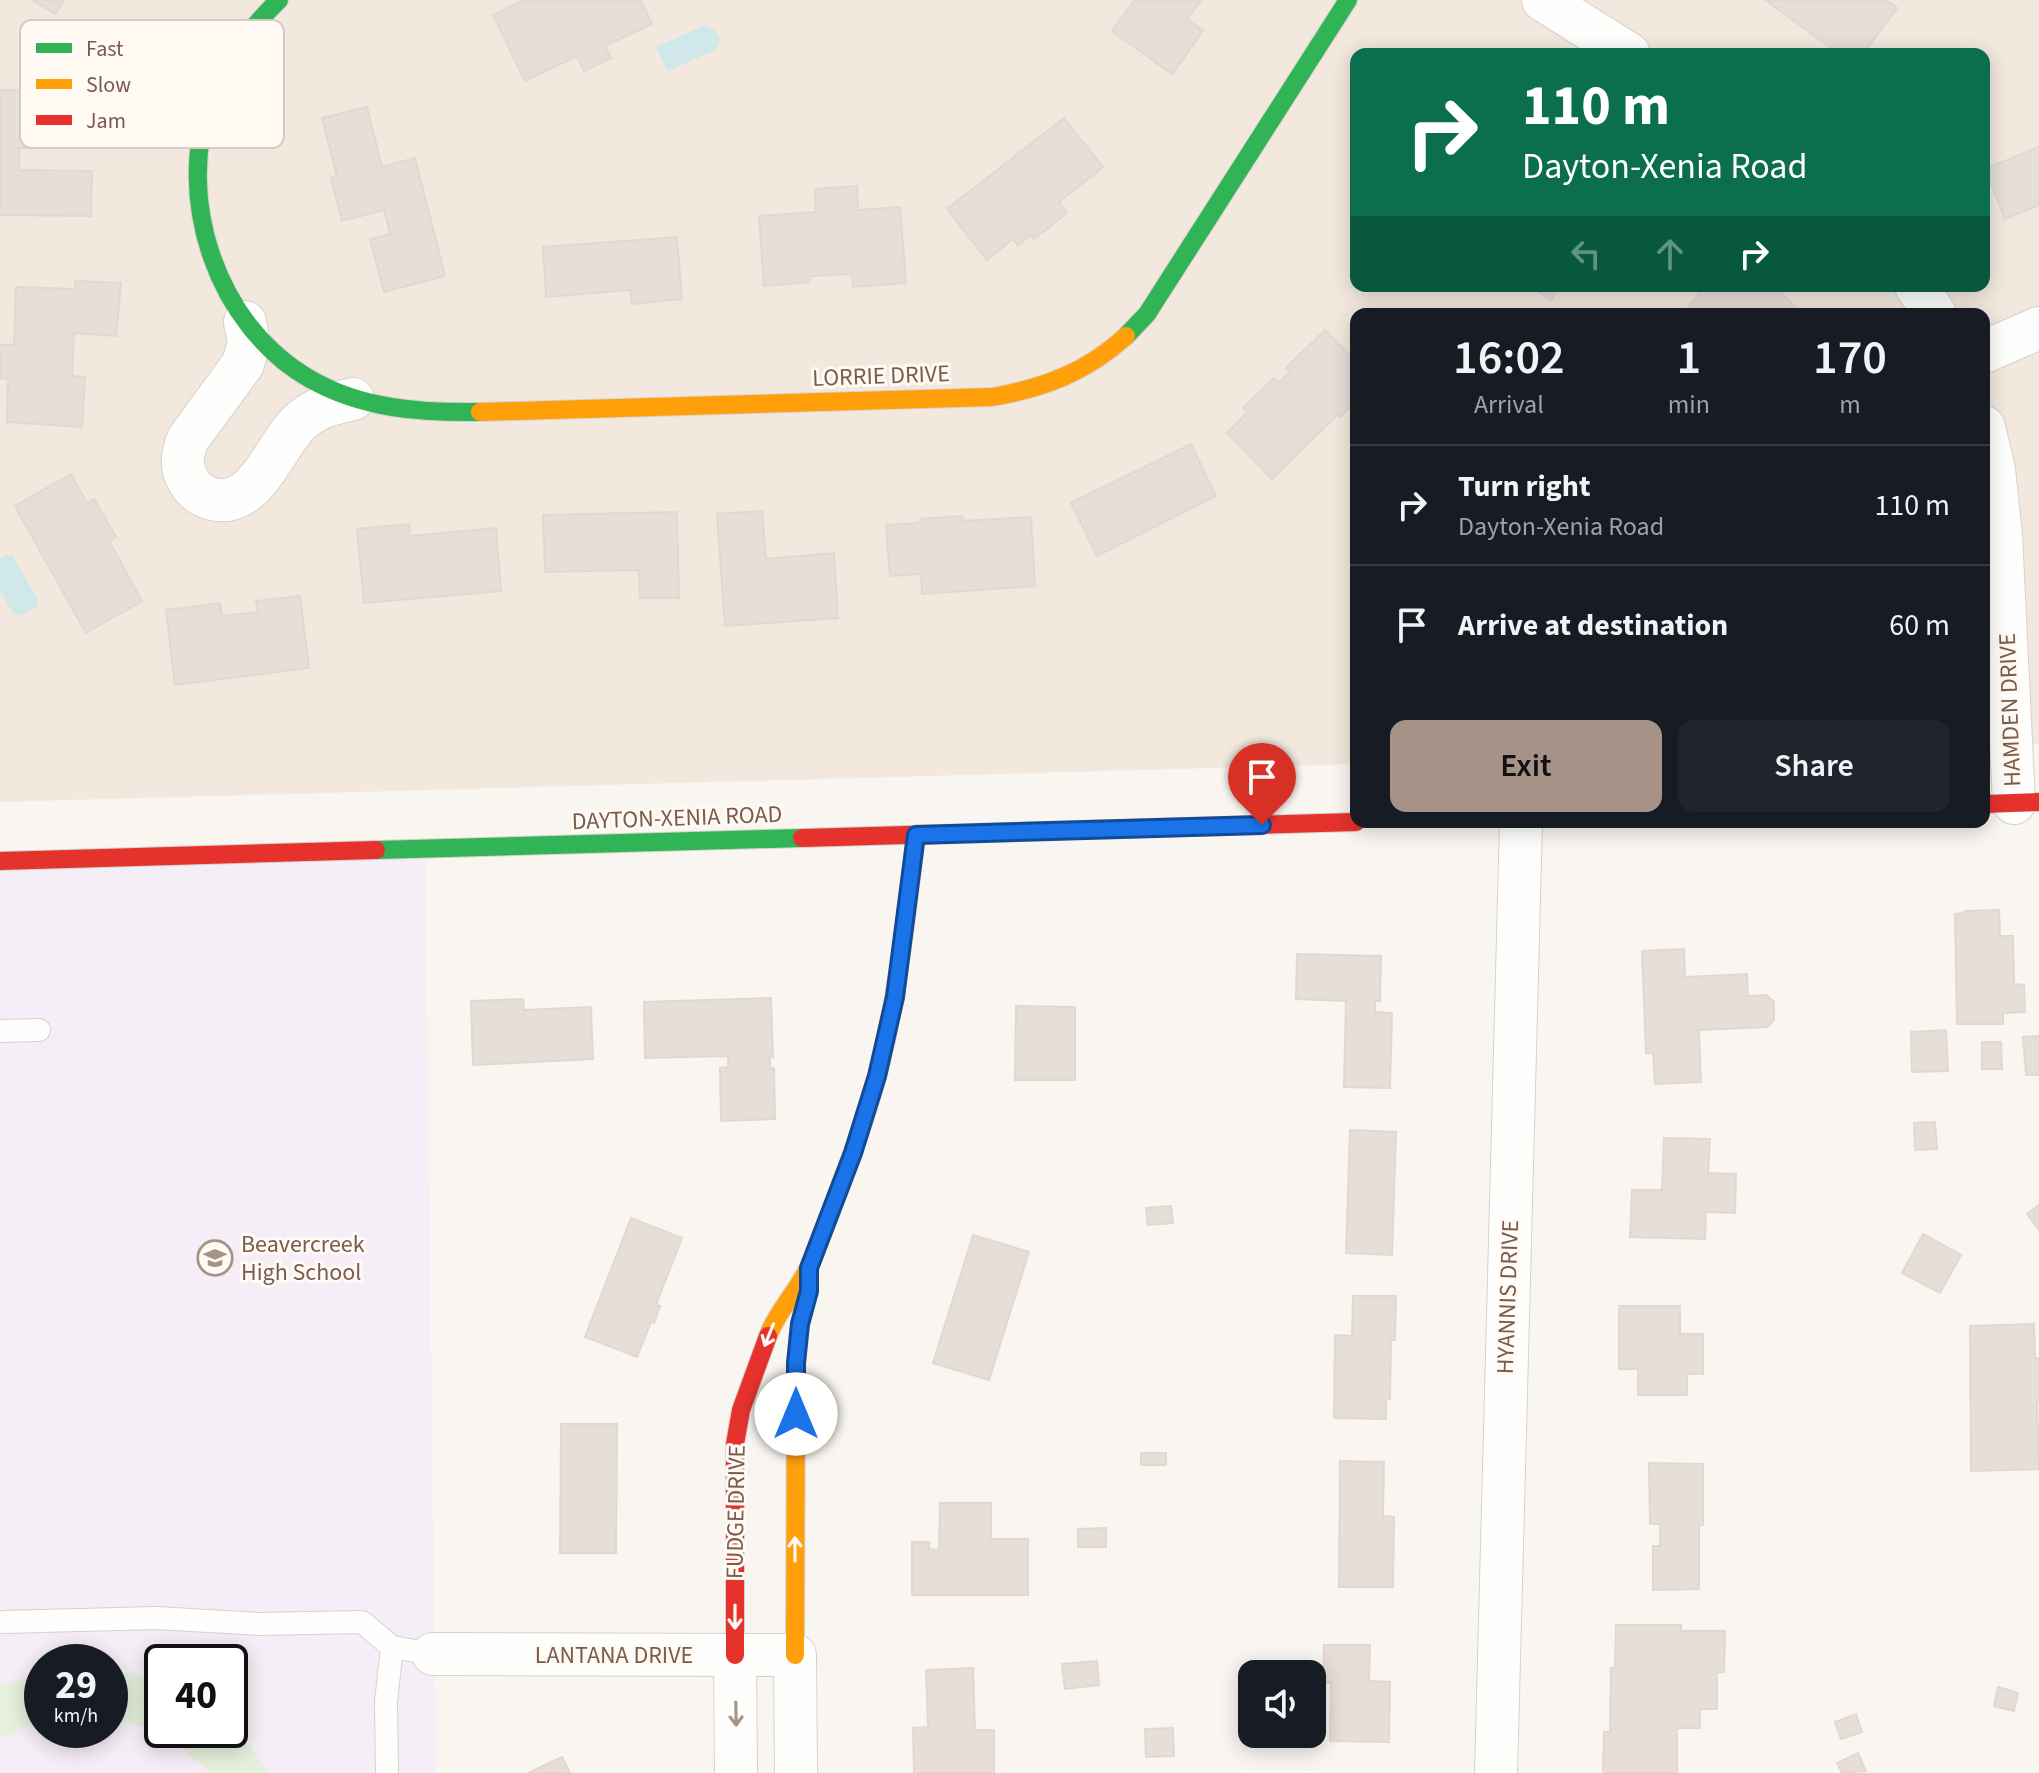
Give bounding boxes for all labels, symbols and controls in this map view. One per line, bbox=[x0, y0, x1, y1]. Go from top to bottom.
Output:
legend bbox=[20, 20, 284, 148]
text: Fast bbox=[86, 33, 124, 65]
text: 110 m bbox=[1522, 67, 1670, 146]
text: Slow bbox=[86, 69, 131, 101]
icon: right bbox=[1390, 80, 1494, 184]
text: Jam bbox=[86, 105, 126, 137]
text: Dayton-Xenia Road bbox=[1522, 141, 1807, 192]
icon: left bbox=[1564, 232, 1608, 276]
icon: ahead bbox=[1648, 232, 1692, 276]
icon: right bbox=[1732, 232, 1776, 276]
text: 16:02 bbox=[1453, 324, 1565, 392]
text: 1 bbox=[1677, 324, 1701, 392]
text: 170 bbox=[1813, 324, 1887, 392]
street label: LORRIE DRIVE bbox=[812, 356, 950, 396]
text: Arrival bbox=[1474, 386, 1544, 423]
text: min bbox=[1668, 386, 1710, 423]
text: m bbox=[1839, 386, 1861, 423]
text: Turn right bbox=[1458, 465, 1590, 508]
icon: right bbox=[1390, 483, 1434, 527]
text: 110 m bbox=[1874, 484, 1950, 527]
text: Dayton-Xenia Road bbox=[1458, 508, 1664, 545]
icon: arrive bbox=[1390, 603, 1434, 647]
text: Arrive at destination bbox=[1458, 604, 1728, 647]
text: 60 m bbox=[1889, 604, 1950, 647]
street label: HAMDEN DRIVE bbox=[1990, 633, 2030, 787]
button: Exit bbox=[1390, 720, 1662, 812]
button: Share bbox=[1678, 720, 1950, 812]
pin bbox=[1228, 743, 1296, 825]
icon: arrive bbox=[1240, 755, 1284, 799]
street label: DAYTON-XENIA ROAD bbox=[571, 797, 783, 839]
street label: HYANNIS DRIVE bbox=[1488, 1219, 1528, 1375]
place label: Beavercreek High School bbox=[241, 1227, 365, 1290]
school or university icon: Beavercreek High School bbox=[196, 1239, 234, 1277]
one-way arrow bbox=[761, 1322, 776, 1347]
position arrow bbox=[754, 1372, 838, 1456]
street label: FUDGE DRIVE bbox=[717, 1445, 755, 1579]
one-way arrow bbox=[787, 1536, 803, 1563]
one-way arrow bbox=[727, 1603, 743, 1630]
street label: LANTANA DRIVE bbox=[535, 1638, 693, 1673]
speed limit sign: 40 bbox=[144, 1644, 248, 1748]
text: 29 bbox=[55, 1657, 97, 1714]
map controls bbox=[1238, 1660, 1326, 1748]
button: sound bbox=[1238, 1660, 1326, 1748]
one-way arrow bbox=[728, 1700, 743, 1727]
text: km/h bbox=[54, 1702, 98, 1730]

